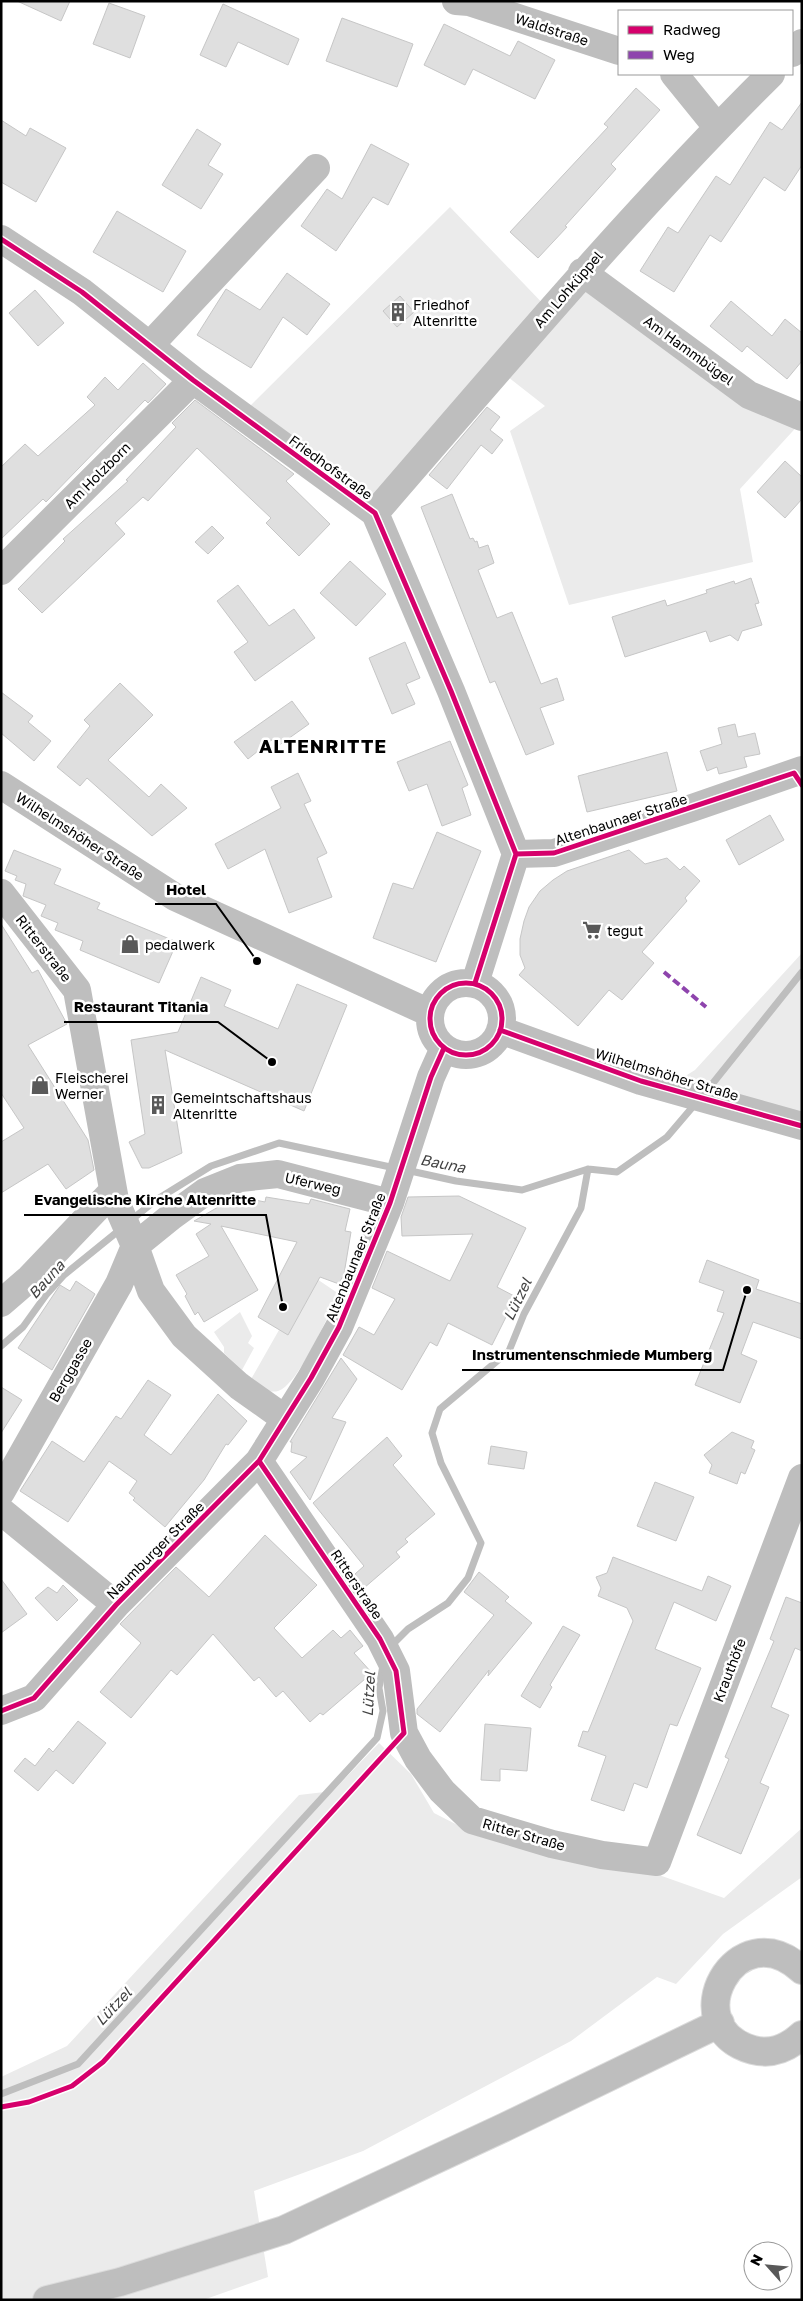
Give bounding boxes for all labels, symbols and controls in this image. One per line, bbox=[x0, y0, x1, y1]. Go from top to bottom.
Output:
street label: Waldstraße bbox=[513, 9, 591, 49]
legend bbox=[618, 10, 793, 75]
text: Radweg bbox=[663, 20, 721, 38]
text: Weg bbox=[663, 45, 695, 63]
street label: Am Lohküppel bbox=[530, 247, 606, 331]
place label: Friedhof Altenritte bbox=[413, 296, 477, 329]
building icon: Friedhof Altenritte bbox=[387, 301, 409, 323]
street label: Am Hammbügel bbox=[641, 312, 737, 388]
street label: Friedhofstraße bbox=[286, 431, 376, 503]
street label: Am Holzborn bbox=[60, 438, 134, 512]
district label: ALTENRITTE bbox=[259, 734, 387, 757]
street label: Wilhelmshöher Straße bbox=[13, 788, 147, 884]
street label: Altenbaunaer Straße bbox=[553, 790, 689, 848]
callout: Hotel bbox=[155, 874, 216, 904]
text: Hotel bbox=[166, 880, 206, 898]
street label: Ritterstraße bbox=[13, 911, 75, 985]
supermarket icon: tegut bbox=[581, 919, 603, 941]
place label: tegut bbox=[607, 922, 643, 939]
shop icon: pedalwerk bbox=[119, 933, 141, 955]
place label: pedalwerk bbox=[145, 936, 215, 953]
callout: Restaurant Titania bbox=[64, 992, 218, 1022]
text: Restaurant Titania bbox=[74, 997, 209, 1015]
street label: Wilhelmshöher Straße bbox=[593, 1044, 741, 1104]
place label: Fleischerei Werner bbox=[55, 1069, 129, 1102]
shop icon: Fleischerei Werner bbox=[29, 1074, 51, 1096]
place label: Gemeintschaftshaus Altenritte bbox=[173, 1089, 312, 1122]
building icon: Gemeintschaftshaus Altenritte bbox=[147, 1094, 169, 1116]
water label: Bauna bbox=[419, 1150, 467, 1176]
street label: Uferweg bbox=[283, 1168, 343, 1198]
callout: Evangelische Kirche Altenritte bbox=[24, 1185, 266, 1215]
text: Evangelische Kirche Altenritte bbox=[34, 1190, 256, 1208]
street label: Altenbaunaer Straße bbox=[321, 1190, 389, 1324]
water label: Bauna bbox=[24, 1256, 68, 1302]
water label: Lützel bbox=[499, 1274, 535, 1323]
street label: Berggasse bbox=[45, 1335, 95, 1405]
callout: Instrumentenschmiede Mumberg bbox=[462, 1340, 723, 1370]
text: Instrumentenschmiede Mumberg bbox=[472, 1345, 712, 1363]
street label: Naumburger Straße bbox=[103, 1498, 207, 1602]
street label: Ritterstraße bbox=[327, 1546, 387, 1622]
street label: Krauthöfe bbox=[709, 1636, 749, 1704]
water label: Lützel bbox=[358, 1670, 378, 1717]
street label: Ritter Straße bbox=[481, 1814, 567, 1854]
water label: Lützel bbox=[91, 1983, 136, 2029]
north arrow bbox=[743, 2241, 793, 2291]
text: N bbox=[746, 2251, 766, 2268]

